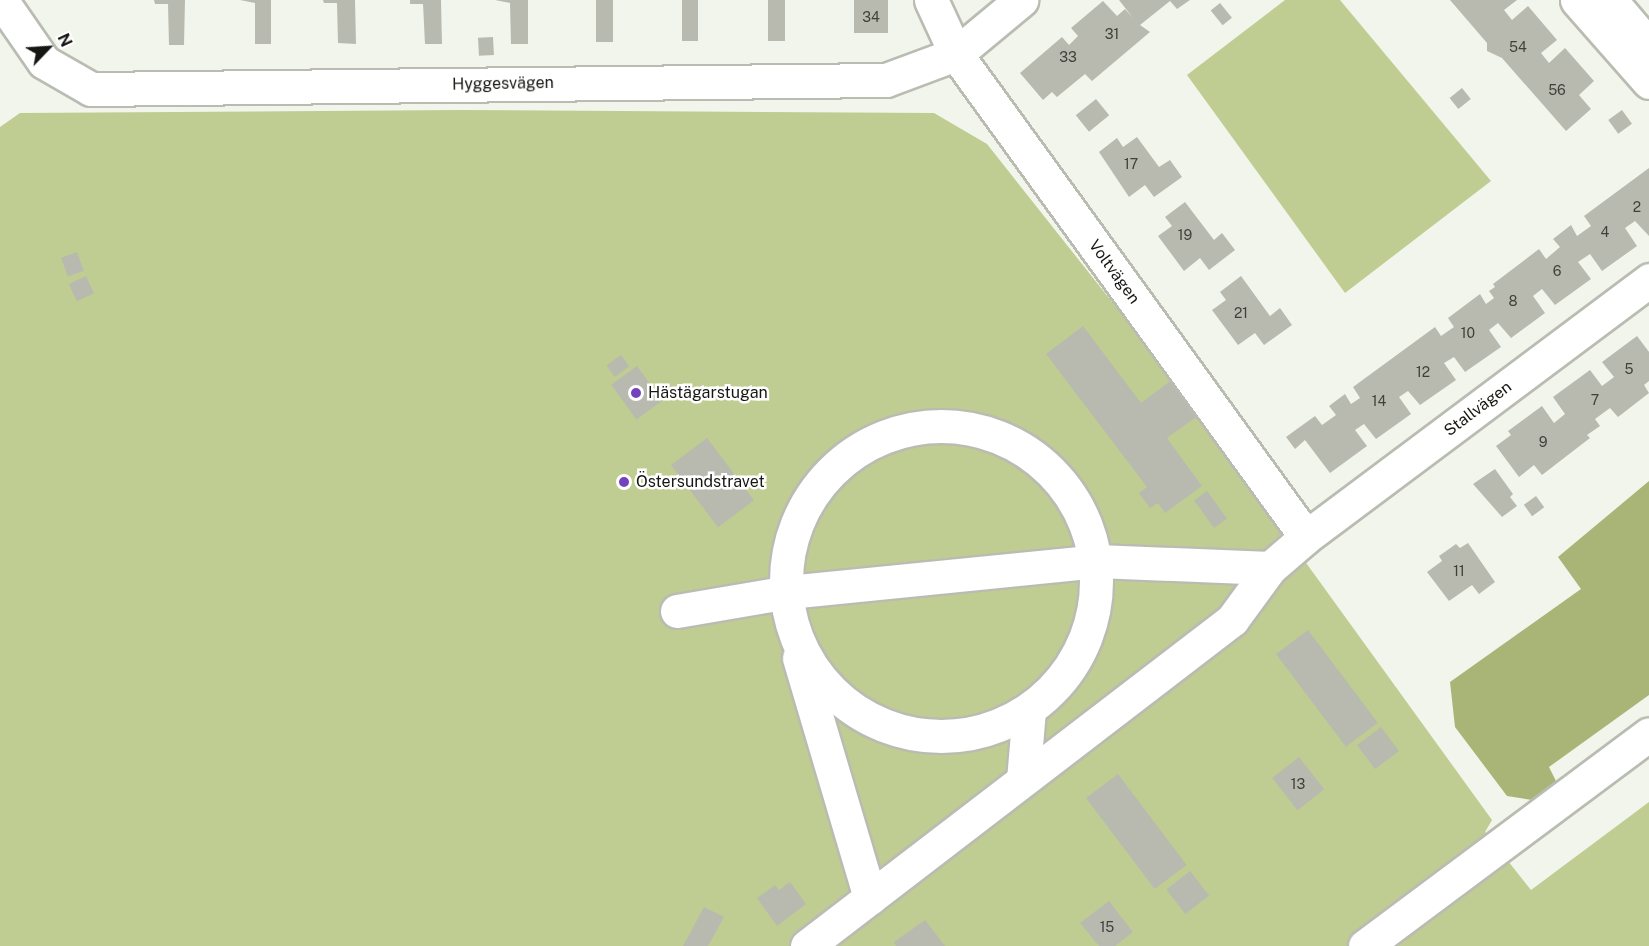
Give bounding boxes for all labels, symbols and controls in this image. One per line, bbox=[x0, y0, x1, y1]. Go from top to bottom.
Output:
house number: 34 bbox=[862, 9, 880, 25]
north arrow bbox=[18, 18, 78, 78]
house number: 31 bbox=[1105, 26, 1119, 42]
text: N bbox=[54, 30, 76, 50]
house number: 54 bbox=[1509, 39, 1527, 55]
house number: 33 bbox=[1059, 49, 1077, 65]
street label: Hyggesvägen bbox=[452, 74, 554, 94]
house number: 56 bbox=[1548, 82, 1566, 98]
house number: 17 bbox=[1124, 156, 1138, 172]
house number: 2 bbox=[1633, 199, 1641, 215]
house number: 4 bbox=[1601, 224, 1609, 240]
house number: 19 bbox=[1178, 227, 1192, 243]
street label: Voltvägen bbox=[1084, 236, 1144, 308]
house number: 6 bbox=[1553, 263, 1561, 279]
house number: 8 bbox=[1508, 293, 1518, 309]
house number: 21 bbox=[1234, 305, 1248, 321]
house number: 10 bbox=[1461, 325, 1475, 341]
house number: 5 bbox=[1625, 361, 1633, 377]
house number: 12 bbox=[1416, 364, 1430, 380]
street label: Stallvägen bbox=[1441, 377, 1515, 441]
place label: Hästägarstugan bbox=[648, 383, 768, 403]
marker: Hästägarstugan bbox=[629, 386, 643, 400]
house number: 7 bbox=[1591, 392, 1599, 408]
house number: 14 bbox=[1372, 393, 1386, 409]
house number: 9 bbox=[1539, 434, 1547, 450]
place label: Östersundstravet bbox=[636, 472, 765, 492]
marker: Östersundstravet bbox=[617, 475, 631, 489]
house number: 11 bbox=[1453, 563, 1465, 579]
house number: 13 bbox=[1291, 776, 1305, 792]
house number: 15 bbox=[1100, 919, 1114, 935]

